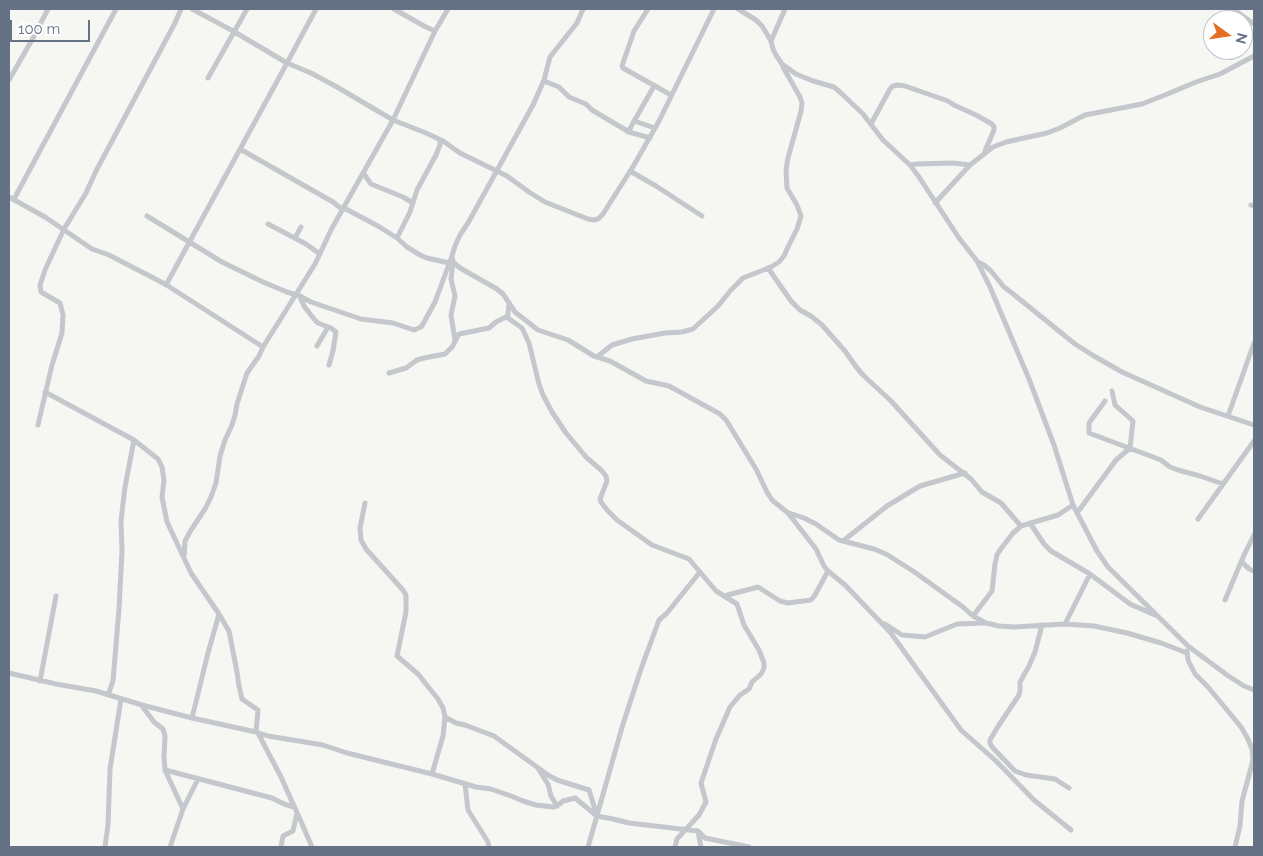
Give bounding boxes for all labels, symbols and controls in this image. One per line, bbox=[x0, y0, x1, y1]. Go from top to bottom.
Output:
scale bar bbox=[12, 10, 92, 42]
north arrow bbox=[1203, 10, 1253, 60]
text: 100 m bbox=[18, 20, 60, 38]
text: N bbox=[1233, 31, 1251, 46]

